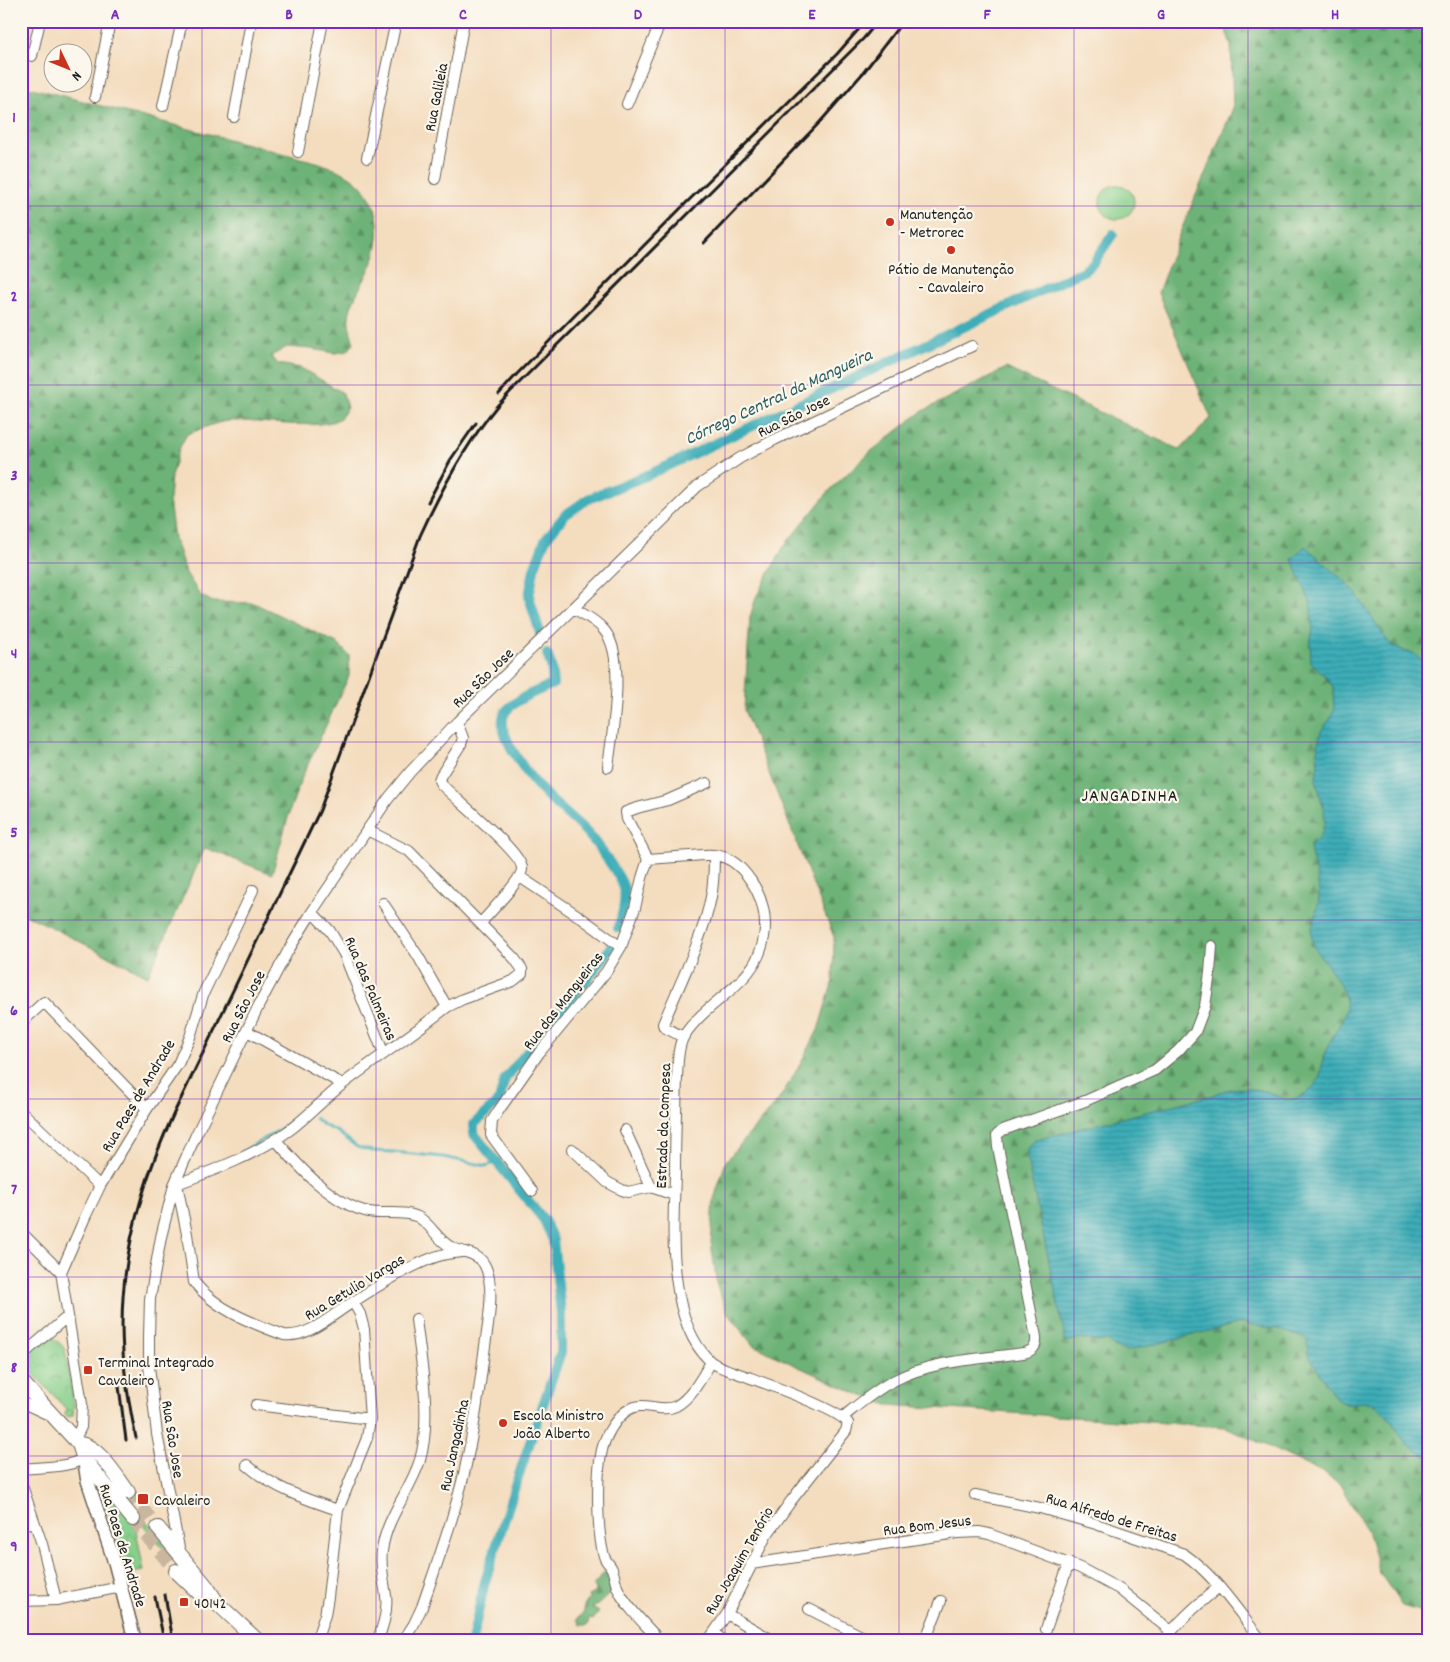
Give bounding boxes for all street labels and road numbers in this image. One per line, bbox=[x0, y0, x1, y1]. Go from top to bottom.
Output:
street label: Rua Galileia bbox=[420, 61, 455, 134]
street label: Rua São Jose bbox=[754, 390, 834, 445]
street label: Rua São Jose bbox=[448, 643, 520, 714]
street label: Rua das Palmeiras bbox=[337, 933, 402, 1045]
street label: Rua das Mangueiras bbox=[518, 947, 610, 1056]
street label: Rua São Jose bbox=[216, 967, 272, 1047]
street label: Rua Paes de Andrade bbox=[96, 1036, 182, 1157]
street label: Estrada da Compesa bbox=[651, 1063, 678, 1189]
street label: Rua Getulio Vargas bbox=[301, 1249, 410, 1327]
street label: Rua Jangadinha bbox=[434, 1397, 477, 1494]
street label: Rua São Jose bbox=[154, 1399, 189, 1480]
street label: Rua Paes de Andrade bbox=[92, 1481, 151, 1610]
street label: Rua Alfredo de Freitas bbox=[1043, 1487, 1180, 1549]
street label: Rua Joaquim Tenório bbox=[700, 1503, 781, 1620]
street label: Rua Bom Jesus bbox=[882, 1510, 973, 1543]

